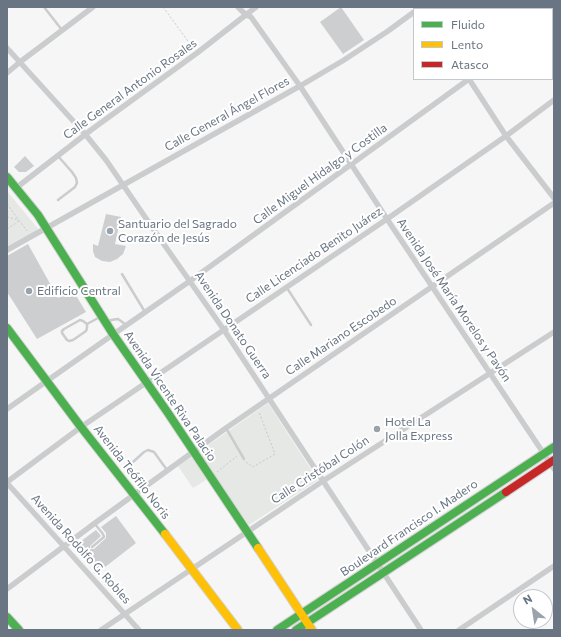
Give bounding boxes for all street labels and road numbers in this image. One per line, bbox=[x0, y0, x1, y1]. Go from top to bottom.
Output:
street label: Calle General Antonio Rosales bbox=[60, 36, 200, 142]
street label: Calle General Ángel Flores bbox=[162, 74, 292, 154]
street label: Calle Miguel Hidalgo y Costilla bbox=[250, 120, 390, 228]
street label: Calle Licenciado Benito Juárez bbox=[243, 204, 385, 306]
street label: Avenida José María Morelos y Pavón bbox=[394, 216, 514, 384]
street label: Avenida Donato Guerra bbox=[192, 268, 274, 382]
street label: Calle Mariano Escobedo bbox=[283, 294, 399, 378]
street label: Avenida Vicente Riva Palacio bbox=[121, 328, 219, 464]
street label: Avenida Teófilo Noris bbox=[91, 422, 173, 522]
street label: Calle Cristóbal Colón bbox=[268, 433, 372, 507]
street label: Boulevard Francisco I. Madero bbox=[338, 477, 480, 579]
street label: Avenida Rodolfo G. Robles bbox=[28, 491, 134, 607]

